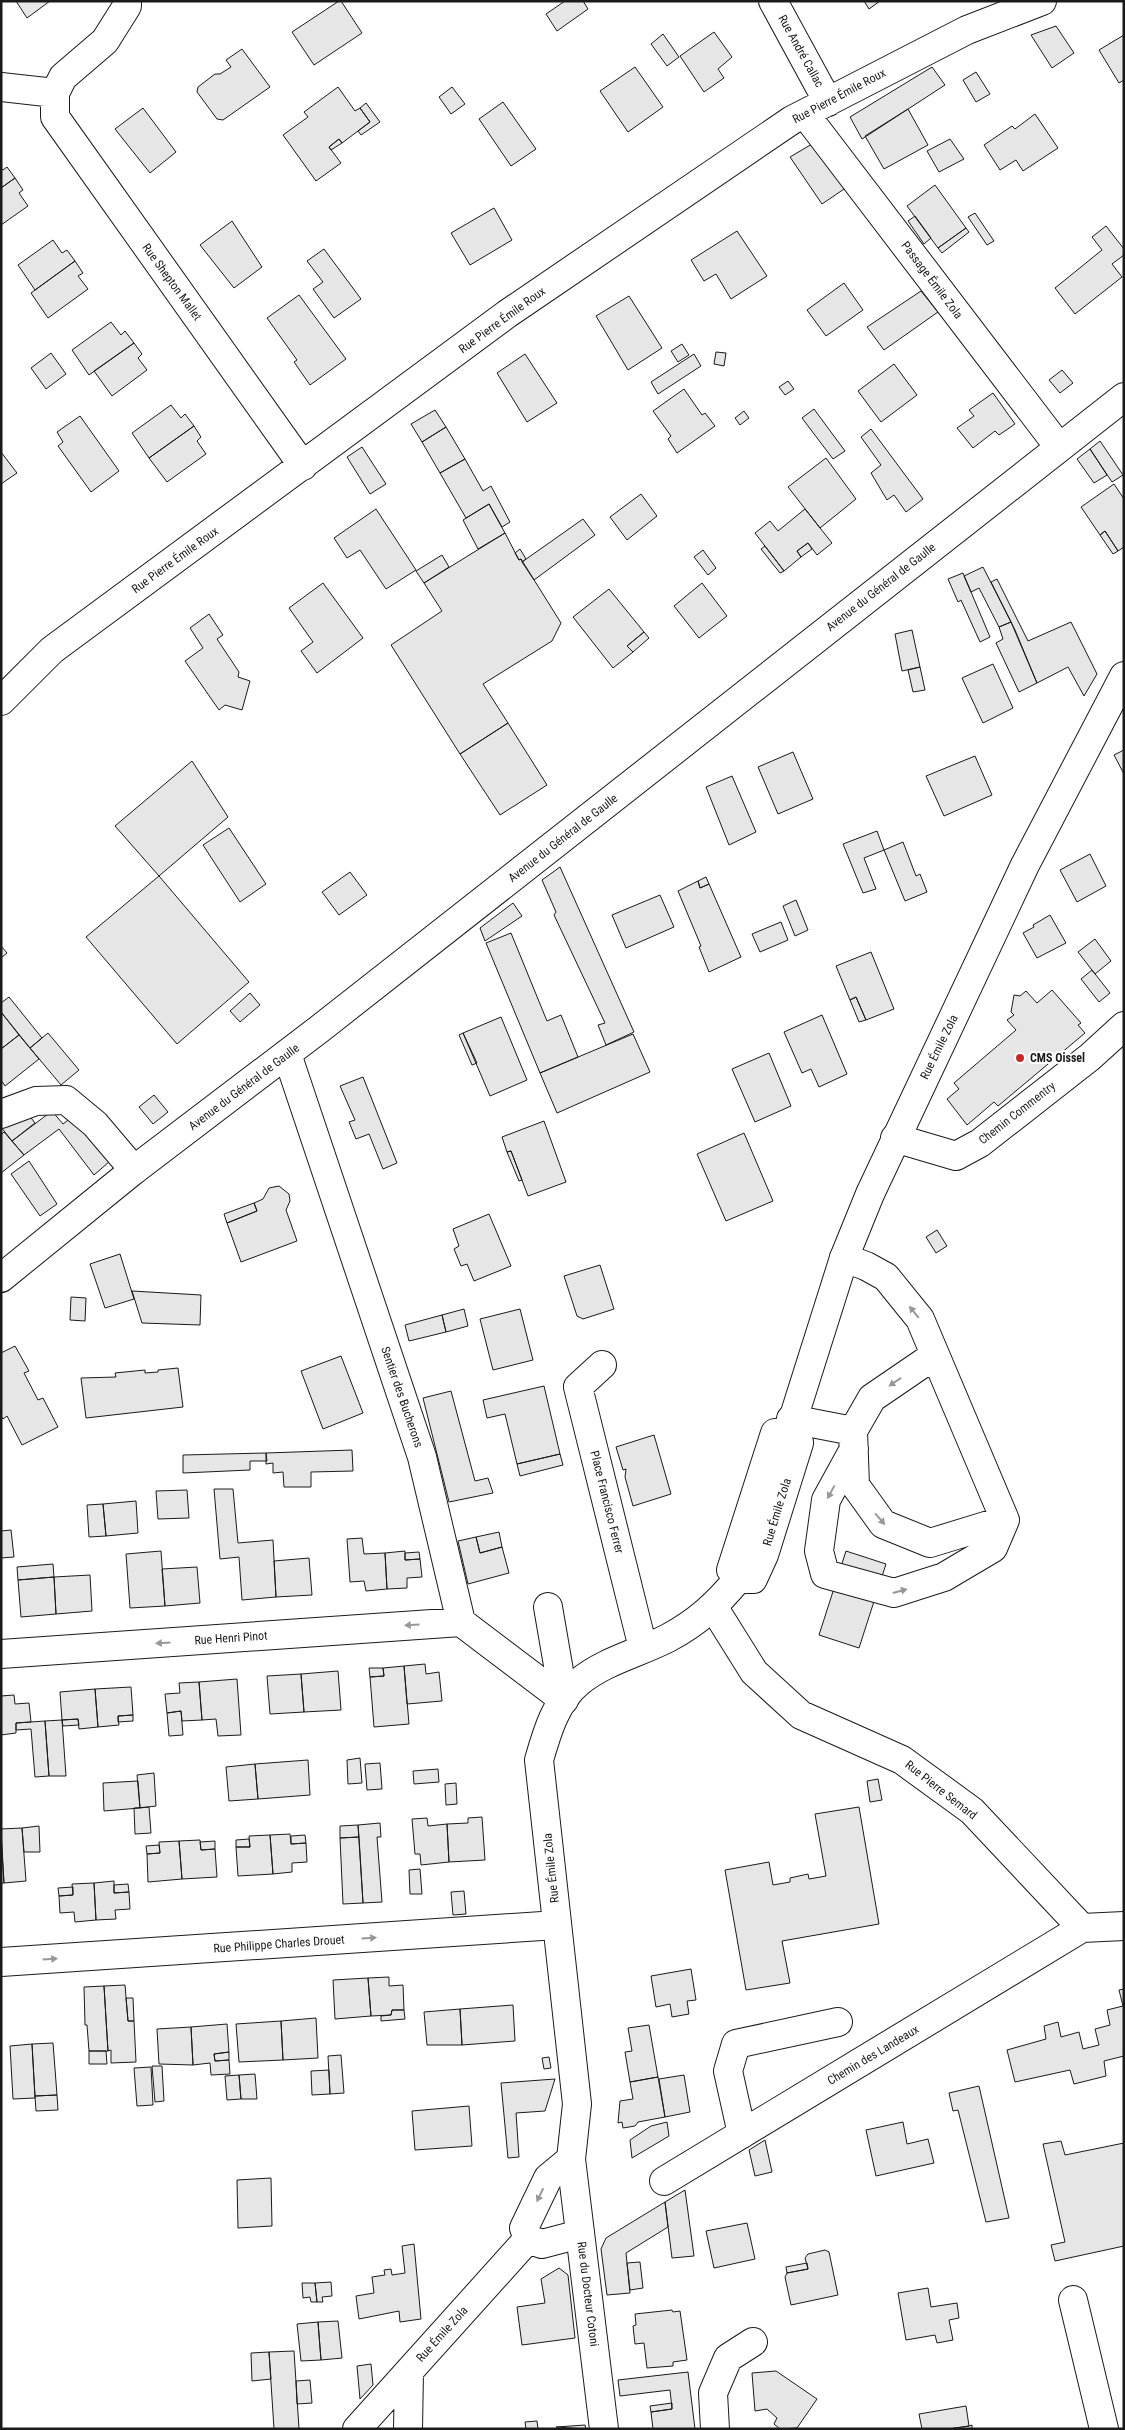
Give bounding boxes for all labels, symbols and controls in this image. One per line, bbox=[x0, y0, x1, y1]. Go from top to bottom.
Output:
street label: Rue André Callac bbox=[775, 12, 827, 90]
street label: Rue Pierre Émile Roux bbox=[790, 65, 888, 126]
street label: Passage Émile Zola bbox=[898, 238, 966, 322]
street label: Rue Shepton Mallet bbox=[139, 241, 205, 324]
street label: Rue Pierre Émile Roux bbox=[455, 283, 548, 356]
street label: Rue Pierre Émile Roux bbox=[128, 523, 221, 596]
street label: Avenue du Général de Gaulle bbox=[824, 540, 939, 634]
street label: Avenue du Général de Gaulle bbox=[506, 791, 621, 885]
street label: Rue Émile Zola bbox=[916, 1012, 961, 1082]
street label: Avenue du Général de Gaulle bbox=[186, 1041, 302, 1133]
place label: CMS Oissel bbox=[1030, 1051, 1085, 1065]
marker: CMS Oissel bbox=[1014, 1052, 1026, 1064]
street label: Chemin Commentry bbox=[976, 1079, 1058, 1147]
one-way arrow bbox=[909, 1306, 920, 1319]
street label: Sentier des Bucherons bbox=[378, 1345, 426, 1449]
one-way arrow bbox=[888, 1378, 902, 1387]
street label: Place Francisco Ferrer bbox=[587, 1449, 627, 1555]
street label: Rue Émile Zola bbox=[759, 1476, 794, 1548]
one-way arrow bbox=[826, 1485, 835, 1499]
one-way arrow bbox=[875, 1513, 886, 1526]
one-way arrow bbox=[893, 1586, 908, 1594]
one-way arrow bbox=[404, 1621, 420, 1629]
street label: Rue Henri Pinot bbox=[194, 1628, 269, 1648]
one-way arrow bbox=[154, 1639, 170, 1647]
street label: Rue Pierre Semard bbox=[902, 1758, 980, 1822]
street label: Rue Émile Zola bbox=[539, 1832, 562, 1904]
street label: Rue Philippe Charles Drouet bbox=[213, 1932, 346, 1956]
one-way arrow bbox=[361, 1933, 377, 1941]
one-way arrow bbox=[42, 1955, 58, 1963]
street label: Chemin des Landeaux bbox=[825, 2022, 921, 2088]
one-way arrow bbox=[536, 2188, 544, 2202]
street label: Rue du Docteur Cotoni bbox=[575, 2241, 601, 2347]
street label: Rue Émile Zola bbox=[413, 2302, 471, 2365]

